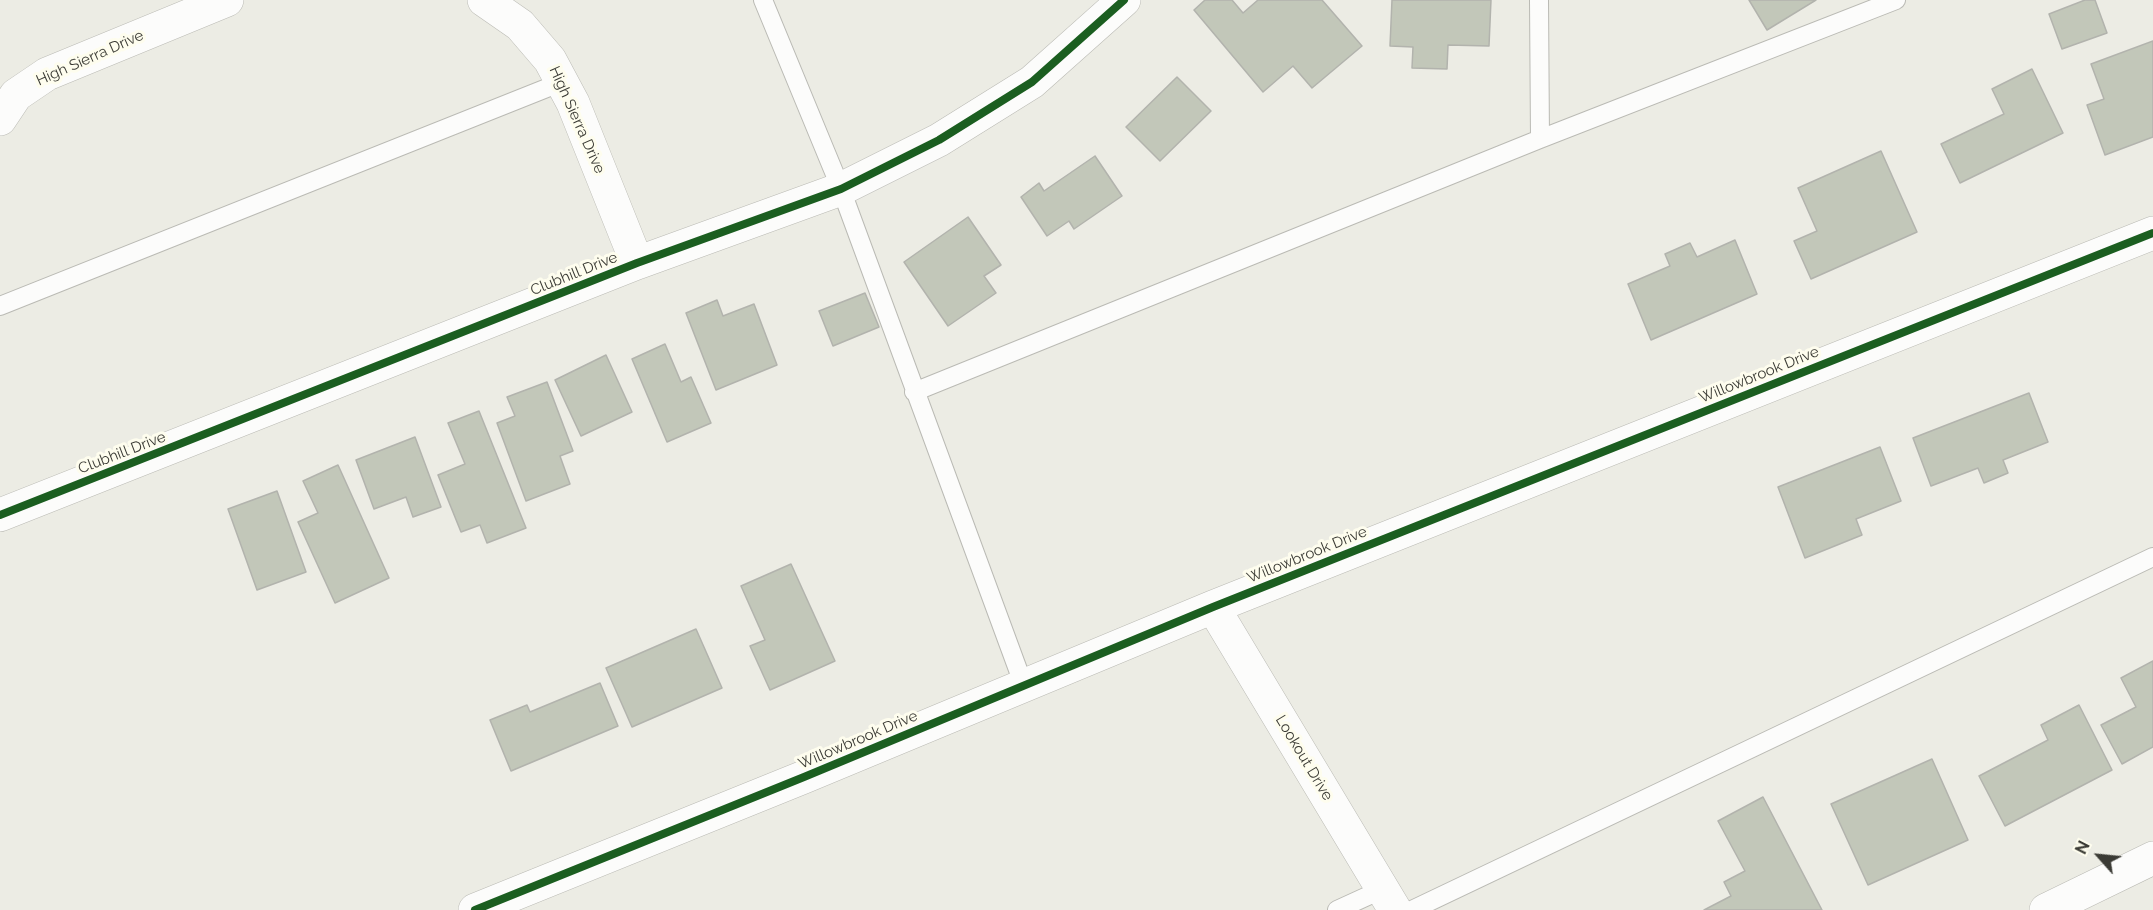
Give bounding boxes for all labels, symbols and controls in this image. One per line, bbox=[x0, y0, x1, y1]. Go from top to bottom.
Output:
street label: High Sierra Drive bbox=[34, 26, 146, 90]
street label: High Sierra Drive bbox=[545, 64, 609, 176]
street label: Clubhill Drive bbox=[528, 248, 620, 300]
street label: Willowbrook Drive bbox=[1696, 343, 1822, 407]
street label: Clubhill Drive bbox=[76, 428, 168, 478]
street label: Willowbrook Drive bbox=[1244, 523, 1370, 587]
street label: Willowbrook Drive bbox=[796, 707, 920, 773]
street label: Lookout Drive bbox=[1271, 712, 1337, 804]
north arrow bbox=[2069, 826, 2129, 886]
text: N bbox=[2071, 838, 2094, 857]

